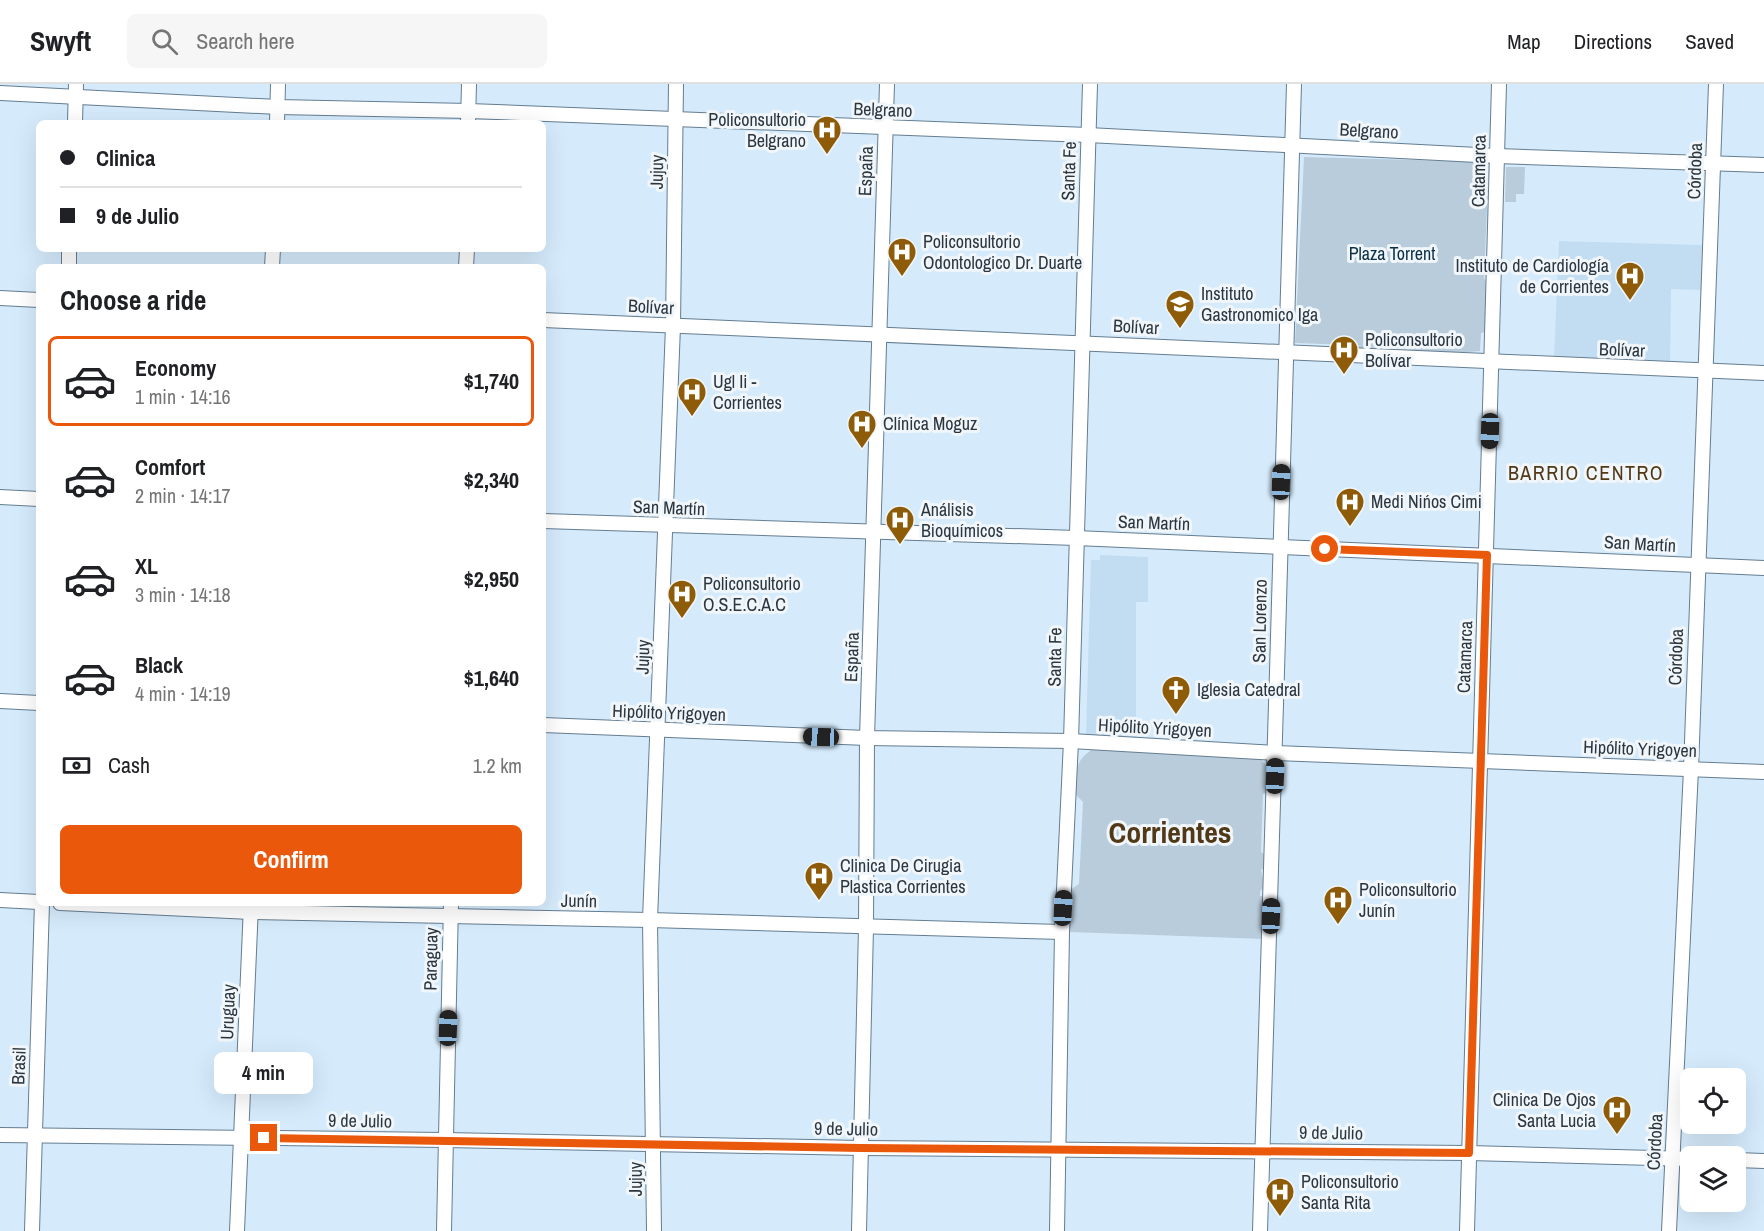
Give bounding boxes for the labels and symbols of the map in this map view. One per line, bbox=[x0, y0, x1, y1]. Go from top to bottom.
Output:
street label: Belgrano bbox=[853, 96, 913, 123]
place label: Policonsultorio Belgrano bbox=[708, 107, 806, 153]
hospital icon: Policonsultorio Belgrano bbox=[811, 114, 843, 156]
street label: Belgrano bbox=[1339, 116, 1399, 145]
street label: Catamarca bbox=[1465, 135, 1492, 207]
street label: Santa Fe bbox=[1055, 141, 1082, 201]
street label: Córdoba bbox=[1681, 142, 1708, 200]
street label: España bbox=[852, 146, 879, 196]
street label: Jujuy bbox=[644, 154, 669, 189]
place label: Policonsultorio Odontologico Dr. Duarte bbox=[923, 229, 1082, 275]
hospital icon: Policonsultorio Odontologico Dr. Duarte bbox=[886, 236, 918, 278]
park label: Plaza Torrent bbox=[1349, 241, 1435, 266]
place label: Instituto de Cardiología de Corrientes bbox=[1456, 253, 1609, 299]
hospital icon: Instituto de Cardiología de Corrientes bbox=[1614, 260, 1646, 302]
place label: Instituto Gastronomico Iga bbox=[1201, 281, 1318, 327]
school or university icon: Instituto Gastronomico Iga bbox=[1164, 288, 1196, 330]
street label: Bolívar bbox=[627, 293, 675, 320]
street label: Bolívar bbox=[1112, 313, 1160, 340]
place label: Policonsultorio Bolívar bbox=[1365, 327, 1463, 373]
hospital icon: Policonsultorio Bolívar bbox=[1328, 334, 1360, 376]
street label: Bolívar bbox=[1599, 336, 1645, 363]
place label: Ugl Ii - Corrientes bbox=[713, 369, 782, 415]
hospital icon: Ugl Ii - Corrientes bbox=[676, 376, 708, 418]
hospital icon: Clínica Moguz bbox=[846, 408, 878, 450]
place label: Clínica Moguz bbox=[883, 411, 977, 436]
car bbox=[1480, 413, 1500, 449]
district label: BARRIO CENTRO bbox=[1508, 459, 1664, 486]
car bbox=[1271, 464, 1291, 500]
hospital icon: Medi Nińos Cimi bbox=[1334, 486, 1366, 528]
place label: Medi Nińos Cimi bbox=[1371, 489, 1482, 514]
street label: San Martín bbox=[633, 494, 706, 521]
place label: Análisis Bioquímicos bbox=[920, 497, 1003, 543]
hospital icon: Análisis Bioquímicos bbox=[884, 504, 916, 546]
street label: San Martín bbox=[1118, 509, 1191, 536]
street label: San Martín bbox=[1603, 529, 1677, 558]
route start bbox=[1311, 535, 1338, 562]
place label: Policonsultorio O.S.E.C.A.C bbox=[703, 571, 801, 617]
hospital icon: Policonsultorio O.S.E.C.A.C bbox=[666, 578, 698, 620]
street label: San Lorenzo bbox=[1246, 579, 1273, 663]
street label: Catamarca bbox=[1451, 620, 1478, 693]
street label: Santa Fe bbox=[1041, 627, 1068, 687]
street label: Córdoba bbox=[1662, 628, 1689, 686]
street label: España bbox=[838, 632, 865, 682]
street label: Jujuy bbox=[629, 639, 656, 675]
church icon: Iglesia Catedral bbox=[1160, 674, 1192, 716]
place label: Iglesia Catedral bbox=[1197, 677, 1300, 702]
street label: Hipólito Yrigoyen bbox=[612, 698, 726, 727]
street label: Hipólito Yrigoyen bbox=[1098, 712, 1213, 743]
car bbox=[803, 727, 839, 747]
street label: Hipólito Yrigoyen bbox=[1583, 734, 1697, 763]
car bbox=[1265, 758, 1285, 794]
district label: Corrientes bbox=[1108, 812, 1232, 852]
place label: Clinica De Cirugia Plastica Corrientes bbox=[840, 853, 966, 899]
hospital icon: Clinica De Cirugia Plastica Corrientes bbox=[803, 860, 835, 902]
place label: Policonsultorio Junín bbox=[1359, 877, 1457, 923]
hospital icon: Policonsultorio Junín bbox=[1322, 884, 1354, 926]
street label: Junín bbox=[561, 888, 597, 913]
car bbox=[1053, 890, 1073, 926]
car bbox=[1261, 898, 1281, 934]
street label: Paraguay bbox=[417, 927, 444, 991]
street label: Uruguay bbox=[214, 983, 241, 1040]
car bbox=[438, 1010, 458, 1046]
street label: Brasil bbox=[5, 1047, 32, 1085]
callout: 4 min bbox=[214, 1051, 314, 1093]
place label: Clinica De Ojos Santa Lucia bbox=[1493, 1087, 1596, 1133]
hospital icon: Clinica De Ojos Santa Lucia bbox=[1601, 1094, 1633, 1136]
street label: 9 de Julio bbox=[328, 1107, 392, 1134]
street label: Córdoba bbox=[1641, 1113, 1668, 1171]
street label: 9 de Julio bbox=[814, 1115, 878, 1142]
street label: 9 de Julio bbox=[1299, 1119, 1363, 1146]
route end bbox=[250, 1124, 277, 1151]
street label: Jujuy bbox=[623, 1161, 648, 1196]
place label: Policonsultorio Santa Rita bbox=[1301, 1169, 1399, 1215]
hospital icon: Policonsultorio Santa Rita bbox=[1264, 1176, 1296, 1218]

